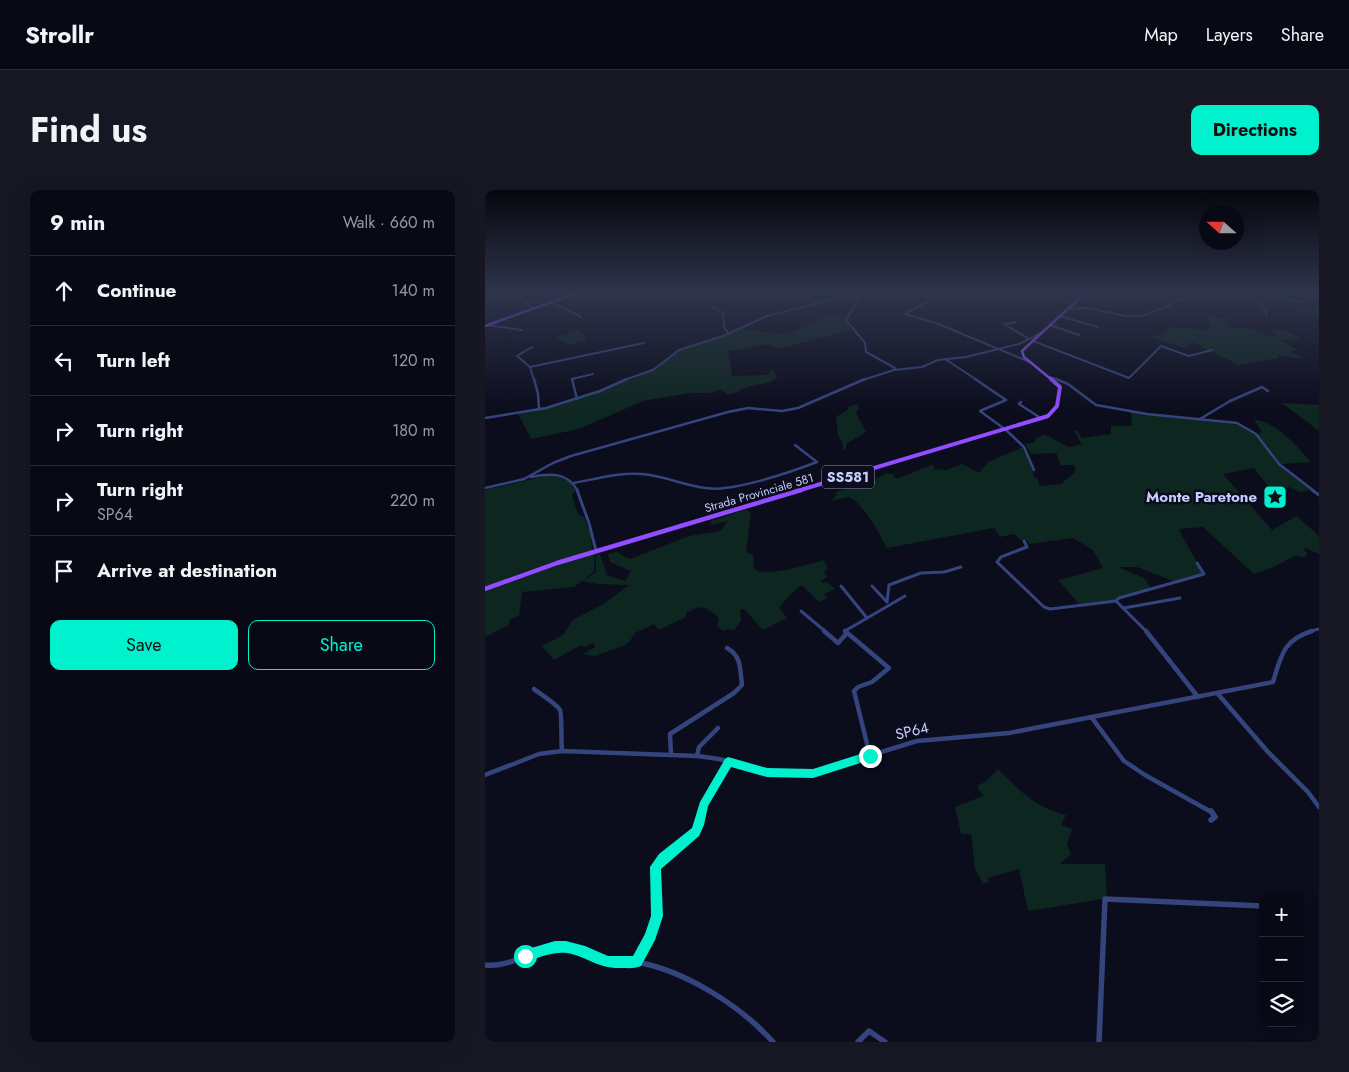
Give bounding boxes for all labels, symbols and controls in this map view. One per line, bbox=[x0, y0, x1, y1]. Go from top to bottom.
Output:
text: Strollr bbox=[25, 17, 94, 52]
text: Map bbox=[1144, 22, 1178, 48]
text: Layers bbox=[1206, 22, 1253, 48]
text: Share bbox=[1281, 22, 1324, 48]
text: Find us bbox=[30, 105, 147, 155]
button: Directions bbox=[1191, 105, 1319, 155]
north arrow bbox=[1199, 205, 1244, 250]
text: 9 min bbox=[50, 208, 105, 238]
text: Walk · 660 m bbox=[343, 211, 435, 234]
icon: ahead bbox=[50, 277, 78, 305]
text: Continue bbox=[97, 277, 176, 304]
text: 140 m bbox=[392, 279, 435, 302]
icon: left bbox=[50, 347, 78, 375]
text: Turn left bbox=[97, 347, 170, 374]
text: 120 m bbox=[392, 349, 435, 372]
icon: right bbox=[50, 417, 78, 445]
text: Turn right bbox=[97, 417, 183, 444]
text: 180 m bbox=[392, 419, 435, 442]
road number: SS581 bbox=[822, 466, 874, 488]
street label: Strada Provinciale 581 bbox=[702, 469, 816, 517]
text: Turn right bbox=[97, 476, 183, 503]
place icon: Monte Paretone bbox=[1262, 484, 1288, 510]
place label: Monte Paretone bbox=[1146, 486, 1257, 508]
icon: right bbox=[50, 487, 78, 515]
text: 220 m bbox=[390, 489, 435, 512]
text: SP64 bbox=[97, 503, 133, 526]
icon: arrive bbox=[50, 557, 78, 585]
text: Arrive at destination bbox=[97, 557, 277, 584]
button: Save bbox=[50, 620, 238, 670]
button: Share bbox=[248, 620, 435, 670]
street label: SP64 bbox=[893, 716, 931, 746]
route end bbox=[859, 745, 882, 768]
map controls bbox=[1259, 892, 1304, 1027]
button: + bbox=[1259, 892, 1304, 937]
button: − bbox=[1259, 937, 1304, 982]
route start bbox=[514, 945, 537, 968]
button: layers bbox=[1259, 982, 1304, 1027]

